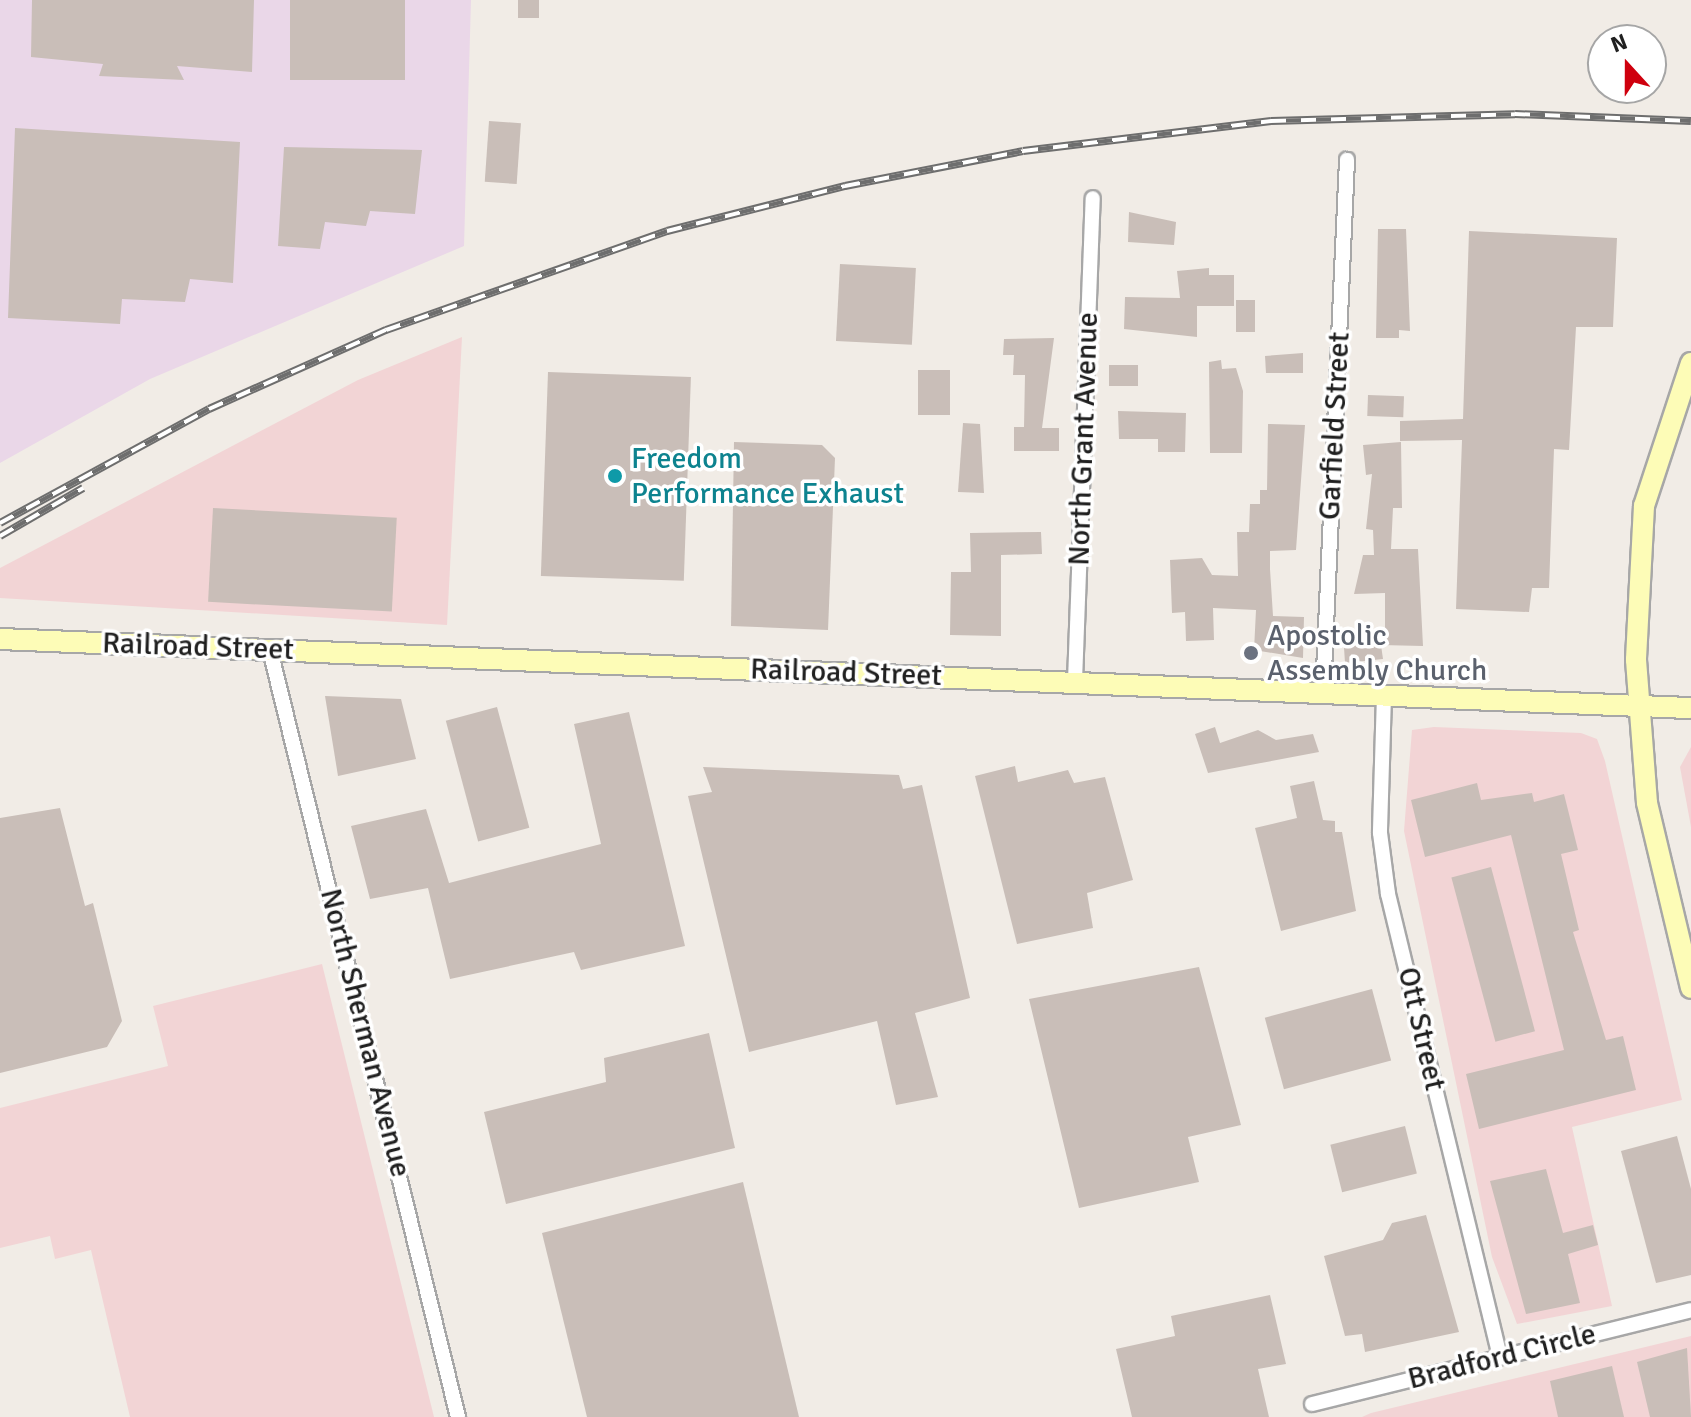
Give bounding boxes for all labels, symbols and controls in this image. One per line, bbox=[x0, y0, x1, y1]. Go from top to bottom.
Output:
north arrow bbox=[1587, 24, 1667, 104]
text: N bbox=[1607, 28, 1631, 58]
street label: North Grant Avenue bbox=[1062, 312, 1106, 566]
street label: Garfield Street bbox=[1312, 331, 1358, 521]
place label: Freedom Performance Exhaust bbox=[631, 441, 904, 512]
marker: Freedom Performance Exhaust bbox=[606, 467, 624, 485]
place label: Apostolic Assembly Church bbox=[1267, 618, 1487, 688]
street label: Railroad Street bbox=[102, 626, 294, 668]
marker: Apostolic Assembly Church bbox=[1242, 644, 1260, 662]
street label: Railroad Street bbox=[750, 652, 942, 694]
street label: North Sherman Avenue bbox=[312, 885, 418, 1181]
street label: Ott Street bbox=[1389, 964, 1453, 1094]
street label: Bradford Circle bbox=[1404, 1316, 1600, 1398]

